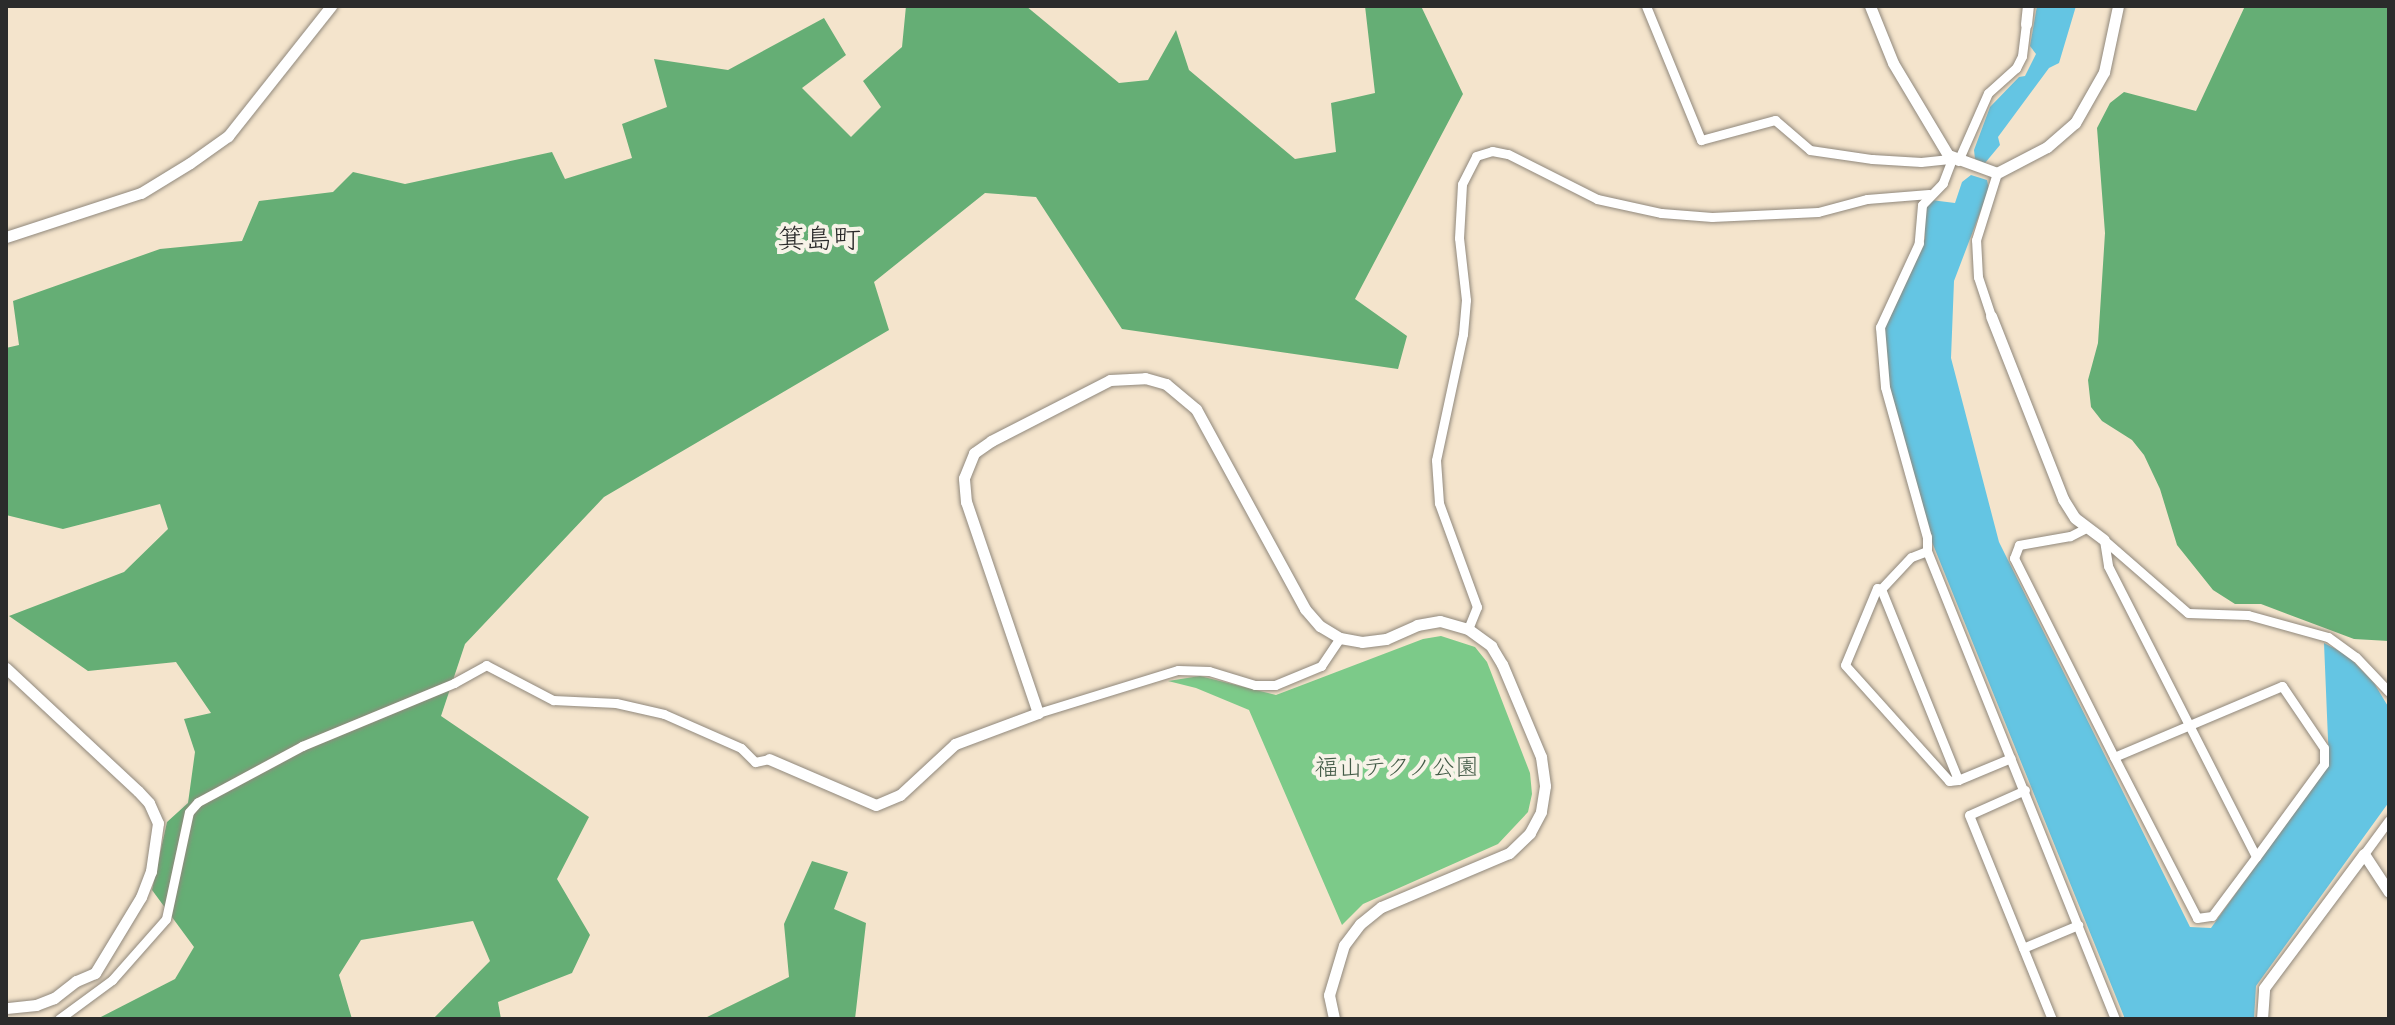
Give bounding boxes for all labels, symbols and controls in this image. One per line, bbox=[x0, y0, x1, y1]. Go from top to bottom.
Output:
district label: 箕島町 bbox=[777, 223, 861, 257]
park label: 福山テクノ公園 bbox=[1313, 754, 1481, 782]

